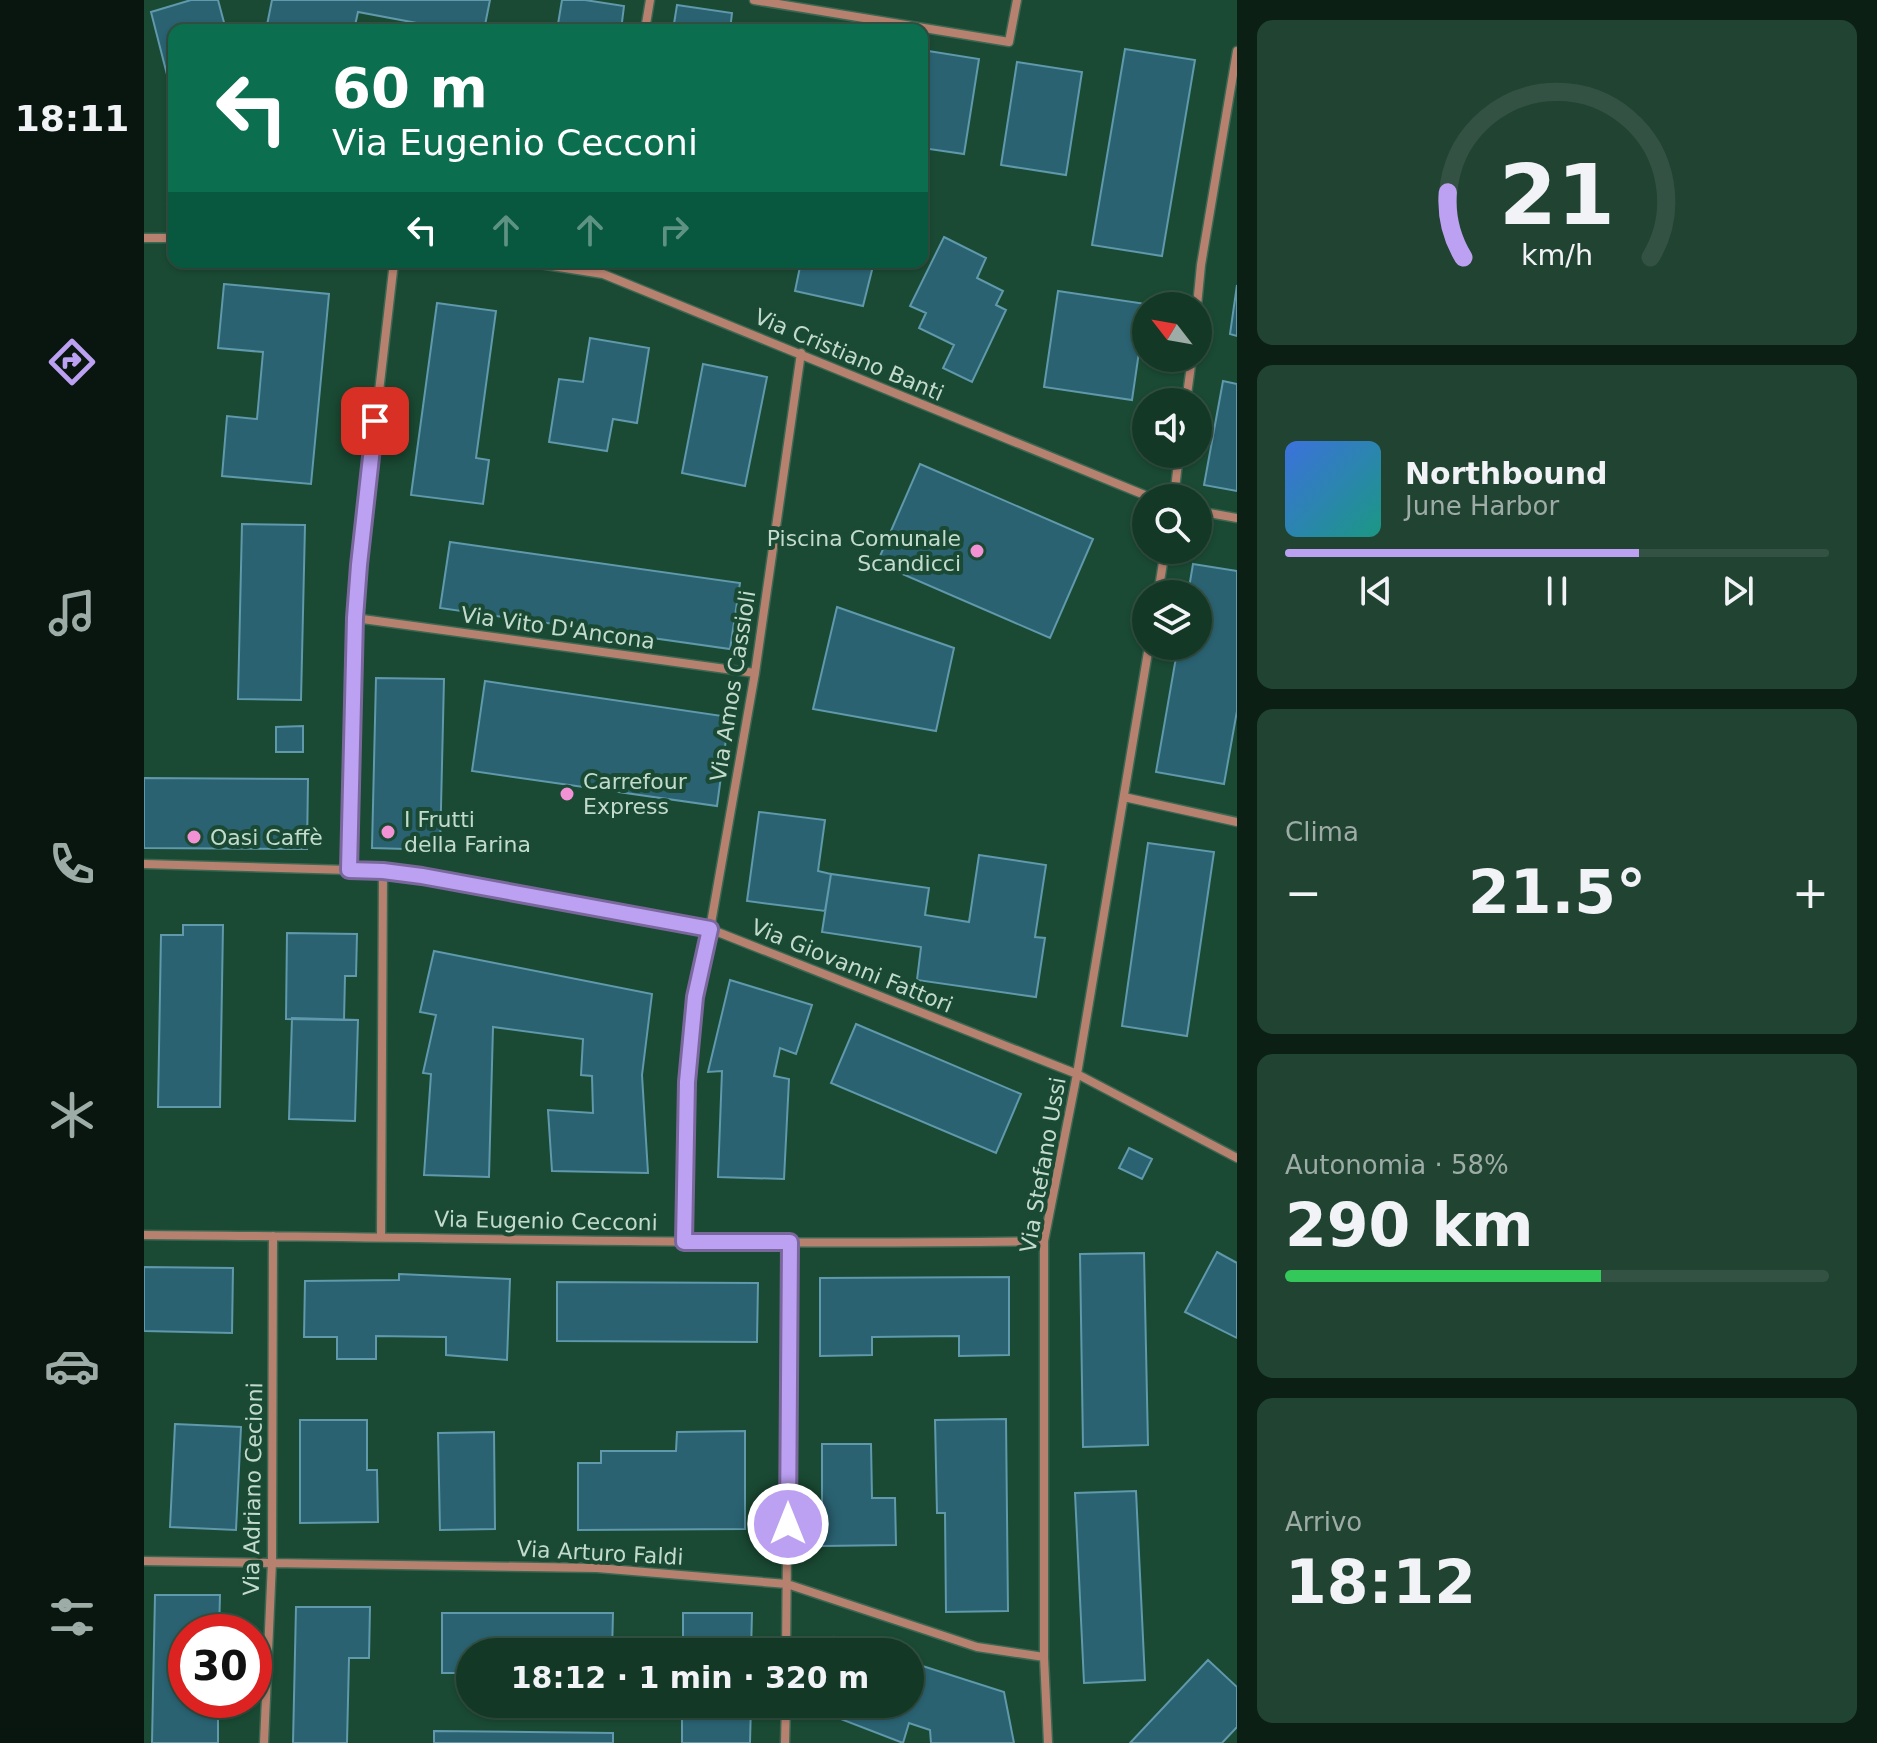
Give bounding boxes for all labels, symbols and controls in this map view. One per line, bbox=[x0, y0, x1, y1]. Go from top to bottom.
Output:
text: 60 m bbox=[332, 55, 488, 120]
icon: left bbox=[200, 56, 304, 160]
text: 18:11 bbox=[15, 98, 129, 139]
text: Via Eugenio Cecconi bbox=[332, 122, 698, 163]
text: 21 bbox=[1499, 147, 1615, 244]
icon: left bbox=[400, 208, 444, 252]
icon: ahead bbox=[484, 208, 528, 252]
icon: ahead bbox=[568, 208, 612, 252]
icon: right bbox=[652, 208, 696, 252]
text: km/h bbox=[1521, 238, 1593, 272]
north arrow bbox=[1132, 292, 1212, 372]
map controls bbox=[1132, 292, 1212, 660]
street label: Via Cristiano Banti bbox=[751, 304, 947, 406]
icon: directions bbox=[44, 334, 100, 390]
pin bbox=[341, 387, 409, 455]
button: sound bbox=[1132, 388, 1212, 468]
icon: arrive bbox=[353, 399, 397, 443]
text: Northbound bbox=[1405, 456, 1608, 491]
button: search bbox=[1132, 484, 1212, 564]
text: June Harbor bbox=[1405, 491, 1559, 521]
place label: Piscina Comunale Scandicci bbox=[767, 526, 961, 576]
marker: Piscina Comunale Scandicci bbox=[968, 542, 986, 560]
icon: previous bbox=[1354, 569, 1398, 613]
icon: pause bbox=[1535, 569, 1579, 613]
icon: next bbox=[1716, 569, 1760, 613]
button: layers bbox=[1132, 580, 1212, 660]
icon: music bbox=[44, 585, 100, 641]
street label: Via Amos Cassioli bbox=[706, 589, 760, 783]
street label: Via Vito D'Ancona bbox=[459, 602, 657, 654]
place label: Carrefour Express bbox=[583, 769, 688, 819]
marker: Carrefour Express bbox=[558, 785, 576, 803]
place label: I Frutti della Farina bbox=[404, 807, 531, 857]
text: Clima bbox=[1285, 817, 1359, 847]
marker: I Frutti della Farina bbox=[379, 823, 397, 841]
place label: Oasi Caffè bbox=[210, 825, 323, 850]
marker: Oasi Caffè bbox=[185, 828, 203, 846]
icon: phone bbox=[44, 836, 100, 892]
text: 21.5° bbox=[1468, 857, 1646, 927]
text: − bbox=[1285, 867, 1322, 918]
text: + bbox=[1792, 867, 1829, 918]
street label: Via Giovanni Fattori bbox=[748, 914, 956, 1018]
street label: Via Stefano Ussi bbox=[1015, 1075, 1071, 1255]
icon: climate bbox=[44, 1087, 100, 1143]
text: Autonomia · 58% bbox=[1285, 1150, 1509, 1180]
text: 290 km bbox=[1285, 1190, 1534, 1260]
street label: Via Eugenio Cecconi bbox=[434, 1207, 658, 1235]
icon: car bbox=[44, 1338, 100, 1394]
street label: Via Adriano Cecioni bbox=[239, 1382, 267, 1596]
position arrow bbox=[746, 1482, 830, 1566]
text: Arrivo bbox=[1285, 1507, 1362, 1537]
street label: Via Arturo Faldi bbox=[516, 1536, 684, 1570]
text: 18:12 bbox=[1285, 1547, 1476, 1617]
icon: filters bbox=[44, 1589, 100, 1645]
speed limit sign: 30 bbox=[168, 1614, 272, 1718]
text: 18:12 · 1 min · 320 m bbox=[511, 1660, 869, 1695]

